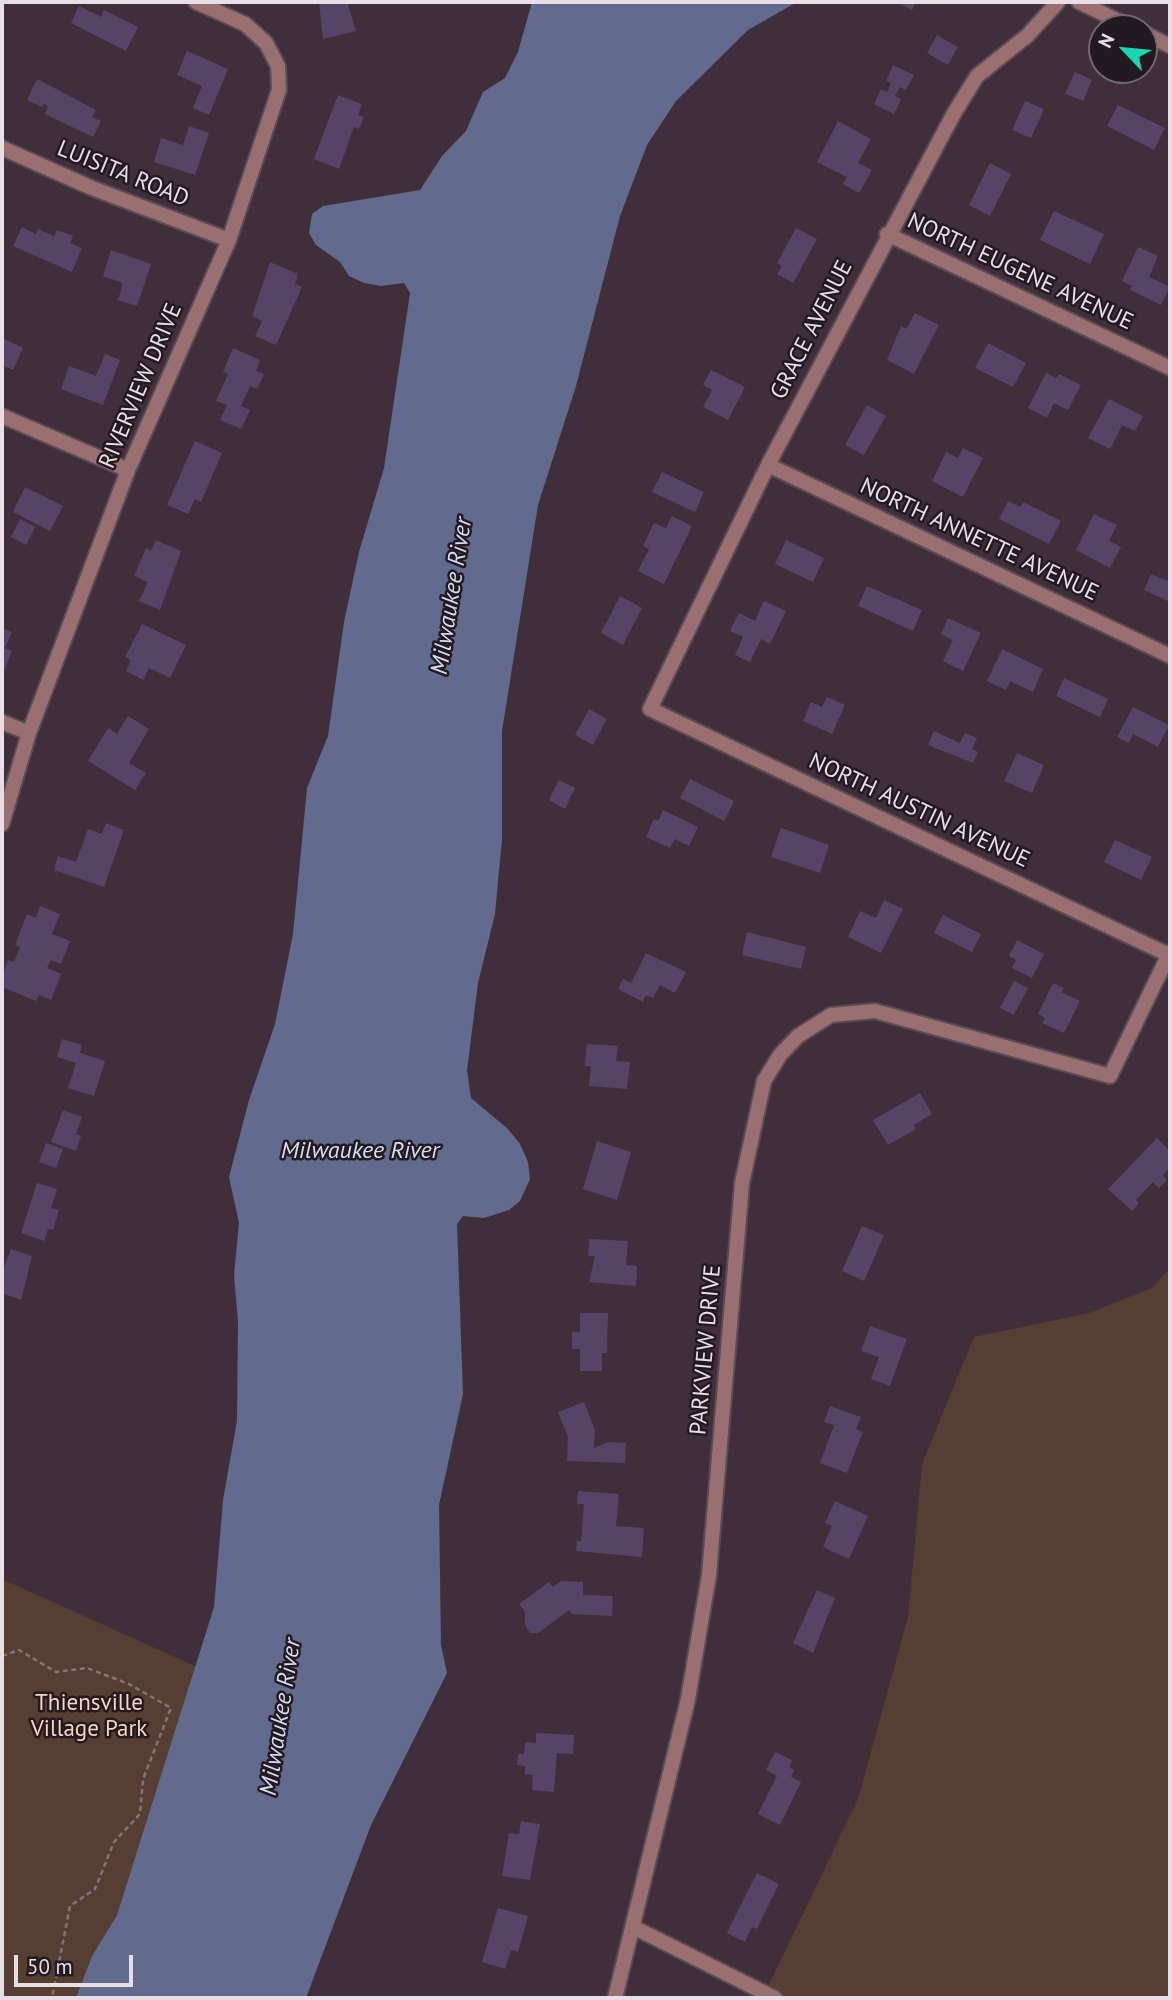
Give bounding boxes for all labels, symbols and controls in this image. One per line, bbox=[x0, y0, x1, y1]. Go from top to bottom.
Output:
north arrow bbox=[1088, 14, 1158, 84]
text: N bbox=[1092, 30, 1119, 52]
street label: LUISITA ROAD bbox=[53, 135, 193, 213]
street label: NORTH EUGENE AVENUE bbox=[903, 207, 1137, 337]
street label: GRACE AVENUE bbox=[765, 256, 859, 404]
street label: RIVERVIEW DRIVE bbox=[94, 299, 188, 473]
street label: NORTH ANNETTE AVENUE bbox=[855, 473, 1103, 607]
water label: Milwaukee River bbox=[425, 515, 479, 677]
street label: NORTH AUSTIN AVENUE bbox=[804, 748, 1034, 874]
water label: Milwaukee River bbox=[281, 1137, 439, 1165]
street label: PARKVIEW DRIVE bbox=[685, 1264, 727, 1436]
water label: Milwaukee River bbox=[254, 1636, 308, 1798]
park label: Thiensville Village Park bbox=[31, 1689, 147, 1743]
scale bar bbox=[18, 1940, 136, 1984]
text: 50 m bbox=[27, 1953, 73, 1980]

